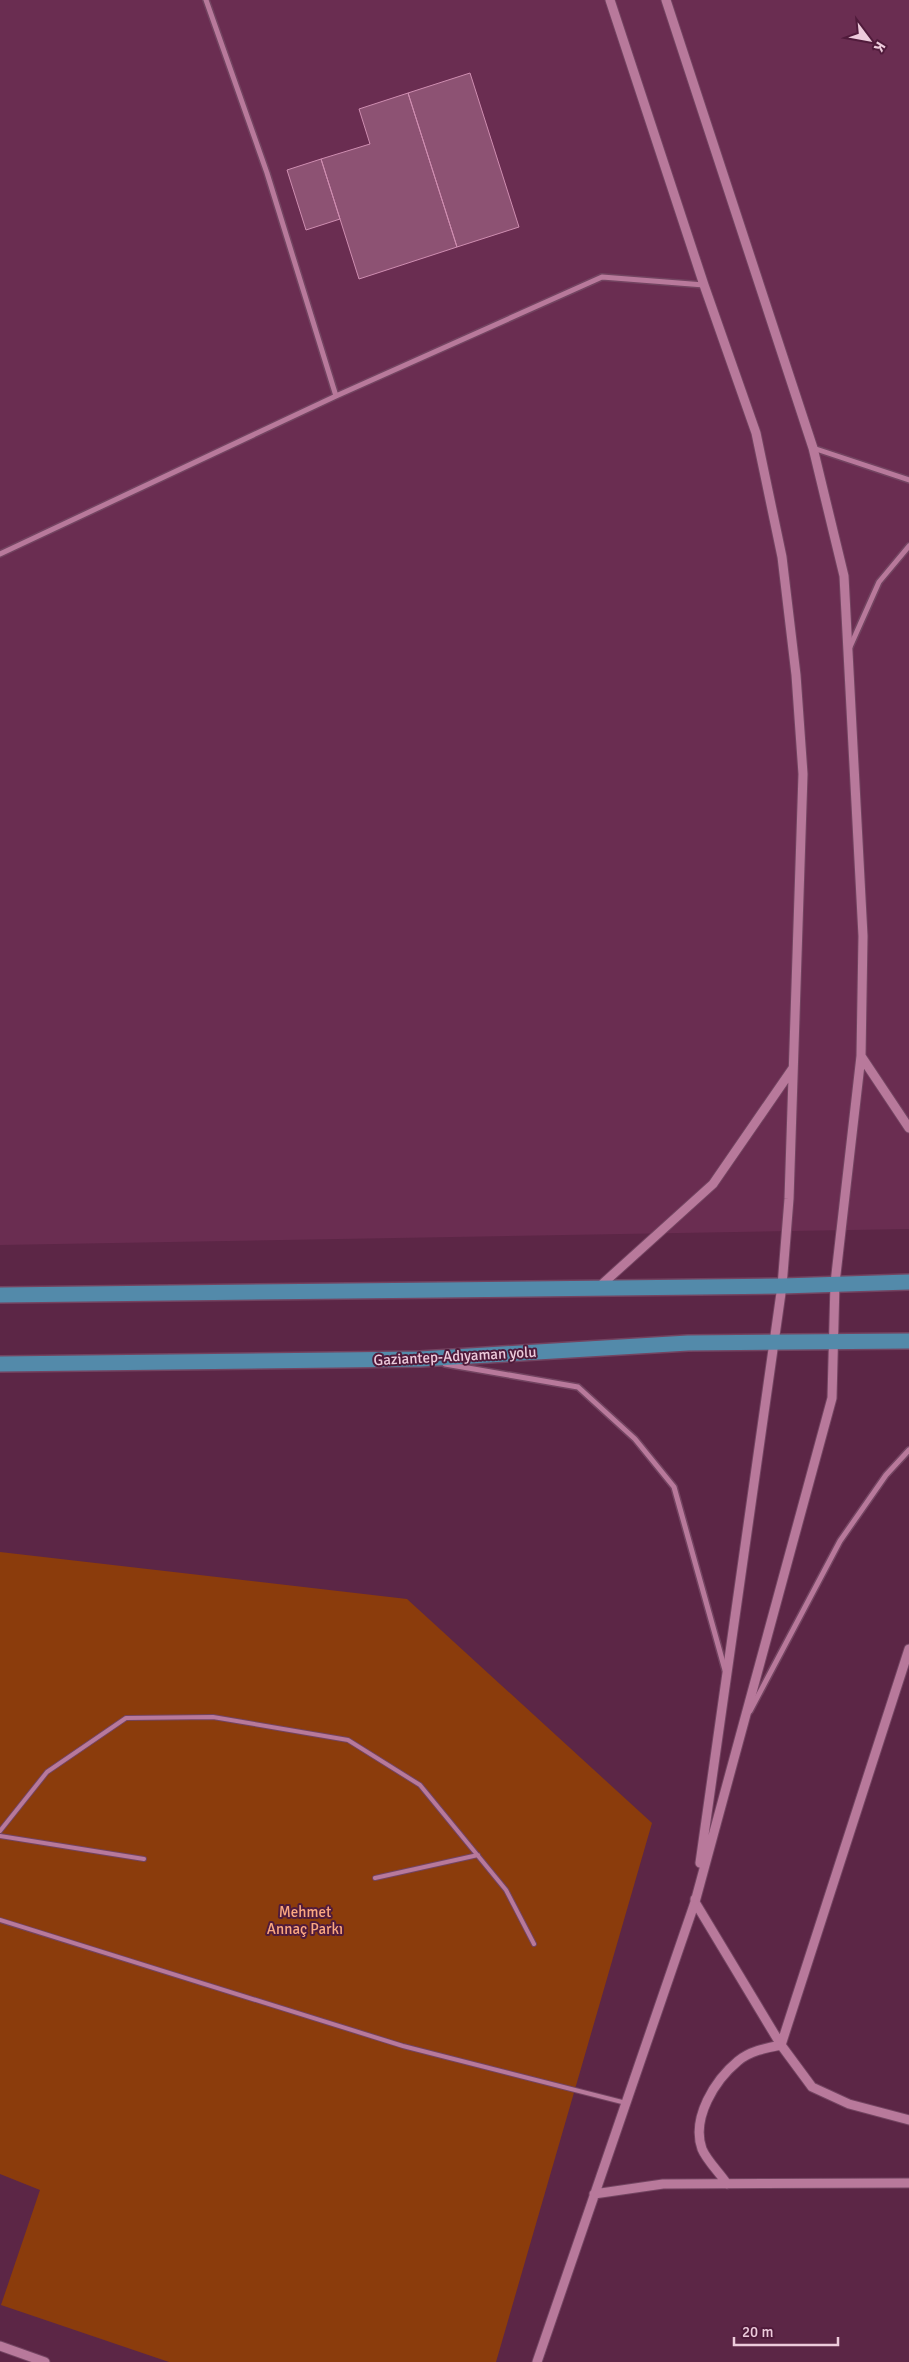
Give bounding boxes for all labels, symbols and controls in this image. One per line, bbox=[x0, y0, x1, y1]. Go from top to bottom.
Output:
north arrow bbox=[844, 15, 894, 65]
text: K bbox=[870, 38, 889, 55]
street label: Gaziantep-Adıyaman yolu bbox=[373, 1343, 537, 1369]
park label: Mehmet Annaç Parkı bbox=[267, 1903, 343, 1938]
scale bar bbox=[734, 2314, 838, 2346]
text: 20 m bbox=[742, 2323, 773, 2341]

